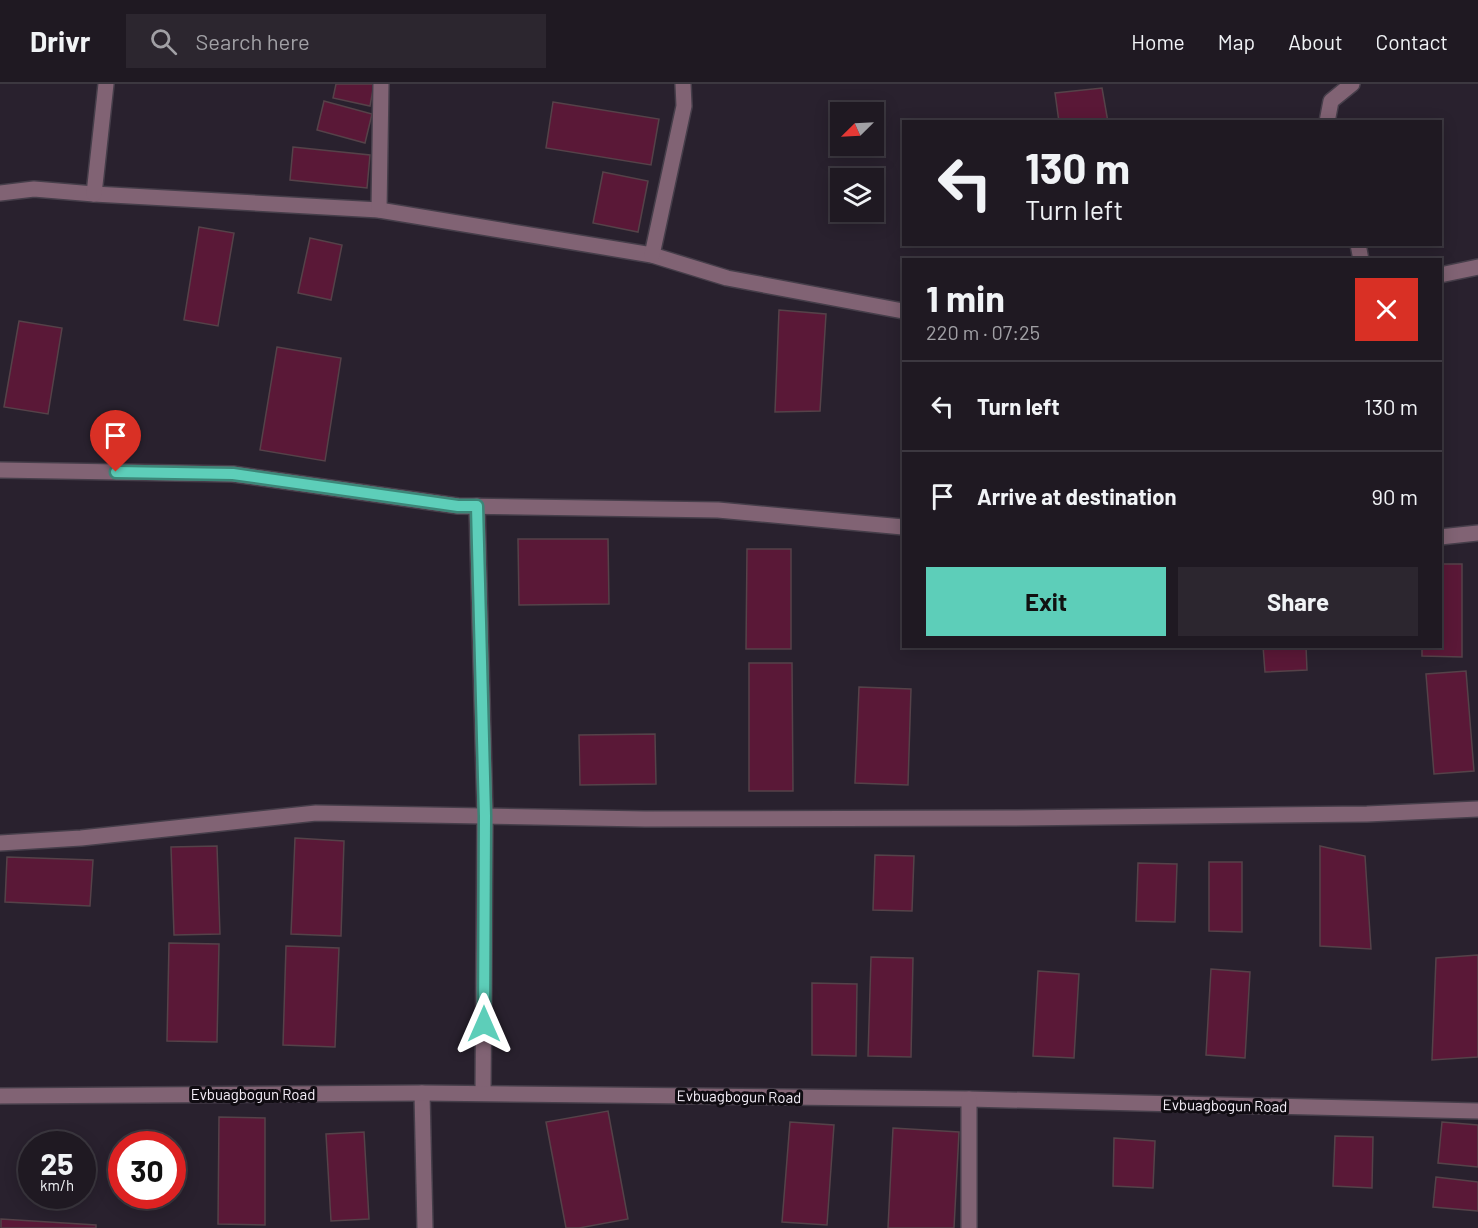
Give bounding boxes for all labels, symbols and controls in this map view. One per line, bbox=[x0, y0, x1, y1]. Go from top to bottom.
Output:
search box bbox=[126, 14, 546, 68]
text: Drivr bbox=[30, 24, 90, 58]
icon: search bbox=[147, 25, 180, 58]
text: Search here bbox=[195, 28, 310, 54]
text: Home bbox=[1131, 29, 1185, 54]
text: Map bbox=[1218, 29, 1255, 54]
text: About bbox=[1288, 29, 1343, 54]
text: Contact bbox=[1376, 29, 1448, 54]
north arrow bbox=[830, 102, 884, 156]
map controls bbox=[830, 102, 884, 222]
text: 130 m bbox=[1025, 142, 1130, 192]
icon: left bbox=[926, 144, 1004, 222]
button: layers bbox=[830, 168, 884, 222]
text: Turn left bbox=[1025, 193, 1123, 225]
text: 1 min bbox=[926, 276, 1005, 319]
button: close bbox=[1355, 278, 1418, 341]
text: 220 m · 07:25 bbox=[926, 320, 1040, 344]
icon: left bbox=[926, 390, 959, 423]
text: Turn left bbox=[977, 393, 1060, 419]
text: 130 m bbox=[1364, 393, 1418, 419]
pin bbox=[90, 410, 141, 472]
icon: arrive bbox=[99, 419, 132, 452]
icon: arrive bbox=[926, 480, 959, 513]
text: Arrive at destination bbox=[977, 483, 1176, 509]
text: 90 m bbox=[1372, 483, 1418, 509]
button: Exit bbox=[926, 567, 1166, 636]
button: Share bbox=[1178, 567, 1418, 636]
position arrow bbox=[452, 992, 516, 1056]
street label: Evbuagbogun Road bbox=[191, 1085, 315, 1103]
street label: Evbuagbogun Road bbox=[677, 1086, 801, 1106]
street label: Evbuagbogun Road bbox=[1163, 1095, 1287, 1115]
speed limit sign: 30 bbox=[108, 1131, 186, 1209]
text: 25 bbox=[41, 1145, 73, 1181]
text: km/h bbox=[40, 1176, 74, 1194]

